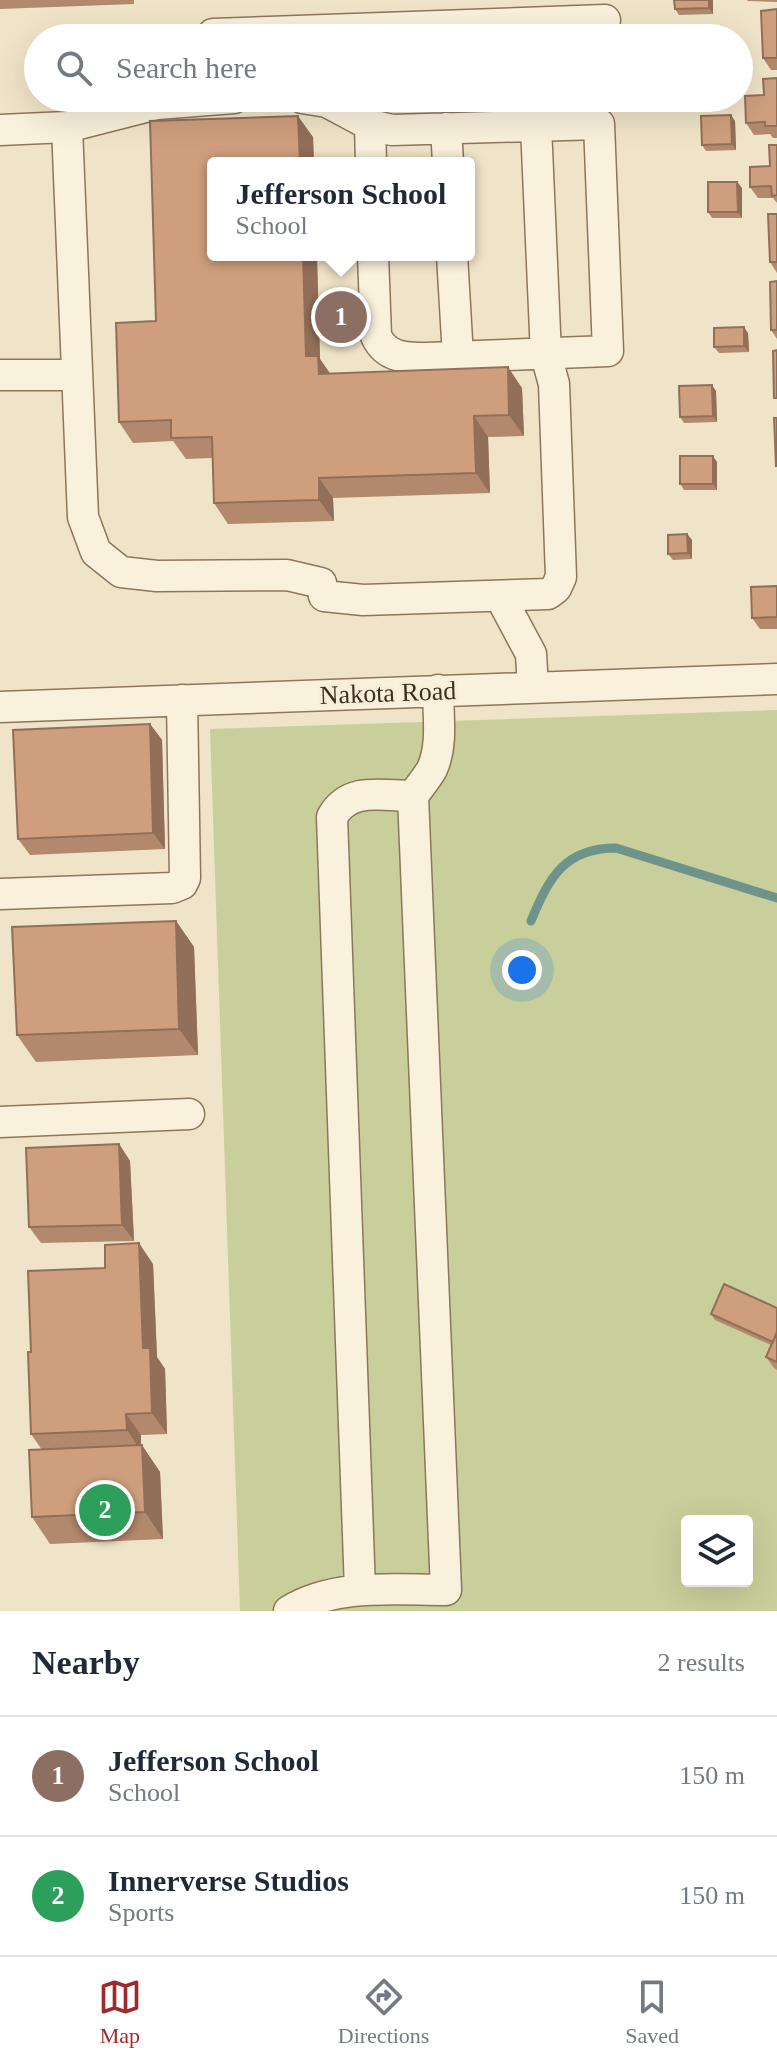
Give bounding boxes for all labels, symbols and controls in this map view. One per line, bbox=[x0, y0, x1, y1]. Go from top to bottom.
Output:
search box bbox=[24, 24, 753, 112]
icon: search bbox=[52, 46, 96, 90]
text: Search here bbox=[116, 51, 257, 84]
popup bbox=[207, 157, 475, 261]
text: Jefferson School bbox=[236, 177, 446, 210]
text: School bbox=[236, 211, 308, 240]
pin: 1 bbox=[315, 287, 367, 347]
street label: Nakota Road bbox=[319, 676, 457, 710]
your location bbox=[502, 950, 542, 990]
pin: 2 bbox=[79, 1480, 131, 1540]
map controls bbox=[681, 1515, 753, 1587]
button: layers bbox=[681, 1515, 753, 1587]
text: Nearby bbox=[32, 1644, 140, 1681]
text: 2 results bbox=[658, 1648, 745, 1677]
text: Jefferson School bbox=[108, 1744, 319, 1777]
text: 1 bbox=[52, 1761, 65, 1790]
text: 150 m bbox=[679, 1761, 745, 1790]
text: School bbox=[108, 1778, 180, 1807]
text: Innerverse Studios bbox=[108, 1864, 349, 1897]
text: 2 bbox=[52, 1881, 65, 1910]
text: 150 m bbox=[679, 1881, 745, 1910]
text: Sports bbox=[108, 1898, 174, 1927]
tab: Map bbox=[98, 1975, 142, 2049]
tab: Directions bbox=[338, 1975, 429, 2049]
tab: Saved bbox=[625, 1975, 679, 2049]

